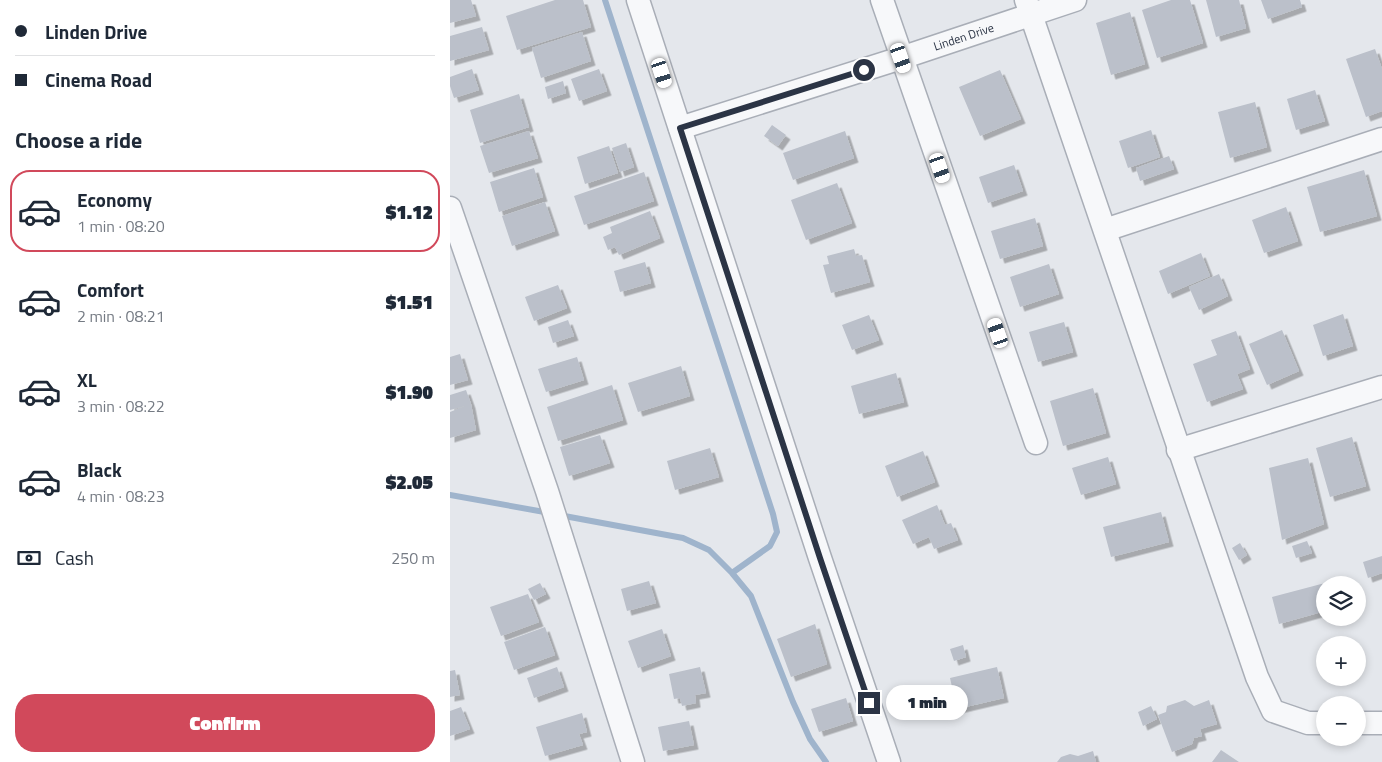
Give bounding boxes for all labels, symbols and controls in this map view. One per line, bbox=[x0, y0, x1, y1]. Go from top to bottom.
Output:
text: Linden Drive bbox=[45, 17, 147, 46]
street label: Linden Drive bbox=[931, 18, 996, 56]
car bbox=[889, 41, 912, 75]
car bbox=[650, 56, 673, 90]
route start bbox=[853, 59, 875, 81]
text: Cinema Road bbox=[45, 65, 152, 94]
text: Choose a ride bbox=[15, 123, 142, 157]
car bbox=[928, 151, 951, 185]
text: Economy bbox=[77, 185, 152, 214]
icon: car bbox=[17, 189, 62, 234]
text: $1.12 bbox=[386, 197, 433, 226]
text: 1 min · 08:20 bbox=[77, 214, 165, 238]
text: Comfort bbox=[77, 275, 144, 304]
icon: car bbox=[17, 279, 62, 324]
text: $1.51 bbox=[386, 287, 433, 316]
text: 2 min · 08:21 bbox=[77, 304, 165, 328]
car bbox=[986, 316, 1009, 350]
text: XL bbox=[77, 365, 97, 394]
icon: car bbox=[17, 369, 62, 414]
text: $1.90 bbox=[386, 377, 433, 406]
text: 3 min · 08:22 bbox=[77, 394, 165, 418]
text: Black bbox=[77, 455, 122, 484]
icon: car bbox=[17, 459, 62, 504]
text: $2.05 bbox=[386, 467, 433, 496]
text: 4 min · 08:23 bbox=[77, 484, 165, 508]
text: Cash bbox=[55, 543, 94, 572]
icon: cash bbox=[15, 544, 43, 572]
text: 250 m bbox=[391, 546, 435, 570]
map controls bbox=[1316, 576, 1366, 746]
button: layers bbox=[1316, 576, 1366, 626]
button: + bbox=[1316, 636, 1366, 686]
callout: 1 min bbox=[886, 686, 969, 720]
text: 1 min bbox=[907, 690, 947, 714]
route end bbox=[858, 692, 880, 714]
button: Confirm bbox=[15, 694, 435, 752]
button: − bbox=[1316, 696, 1366, 746]

